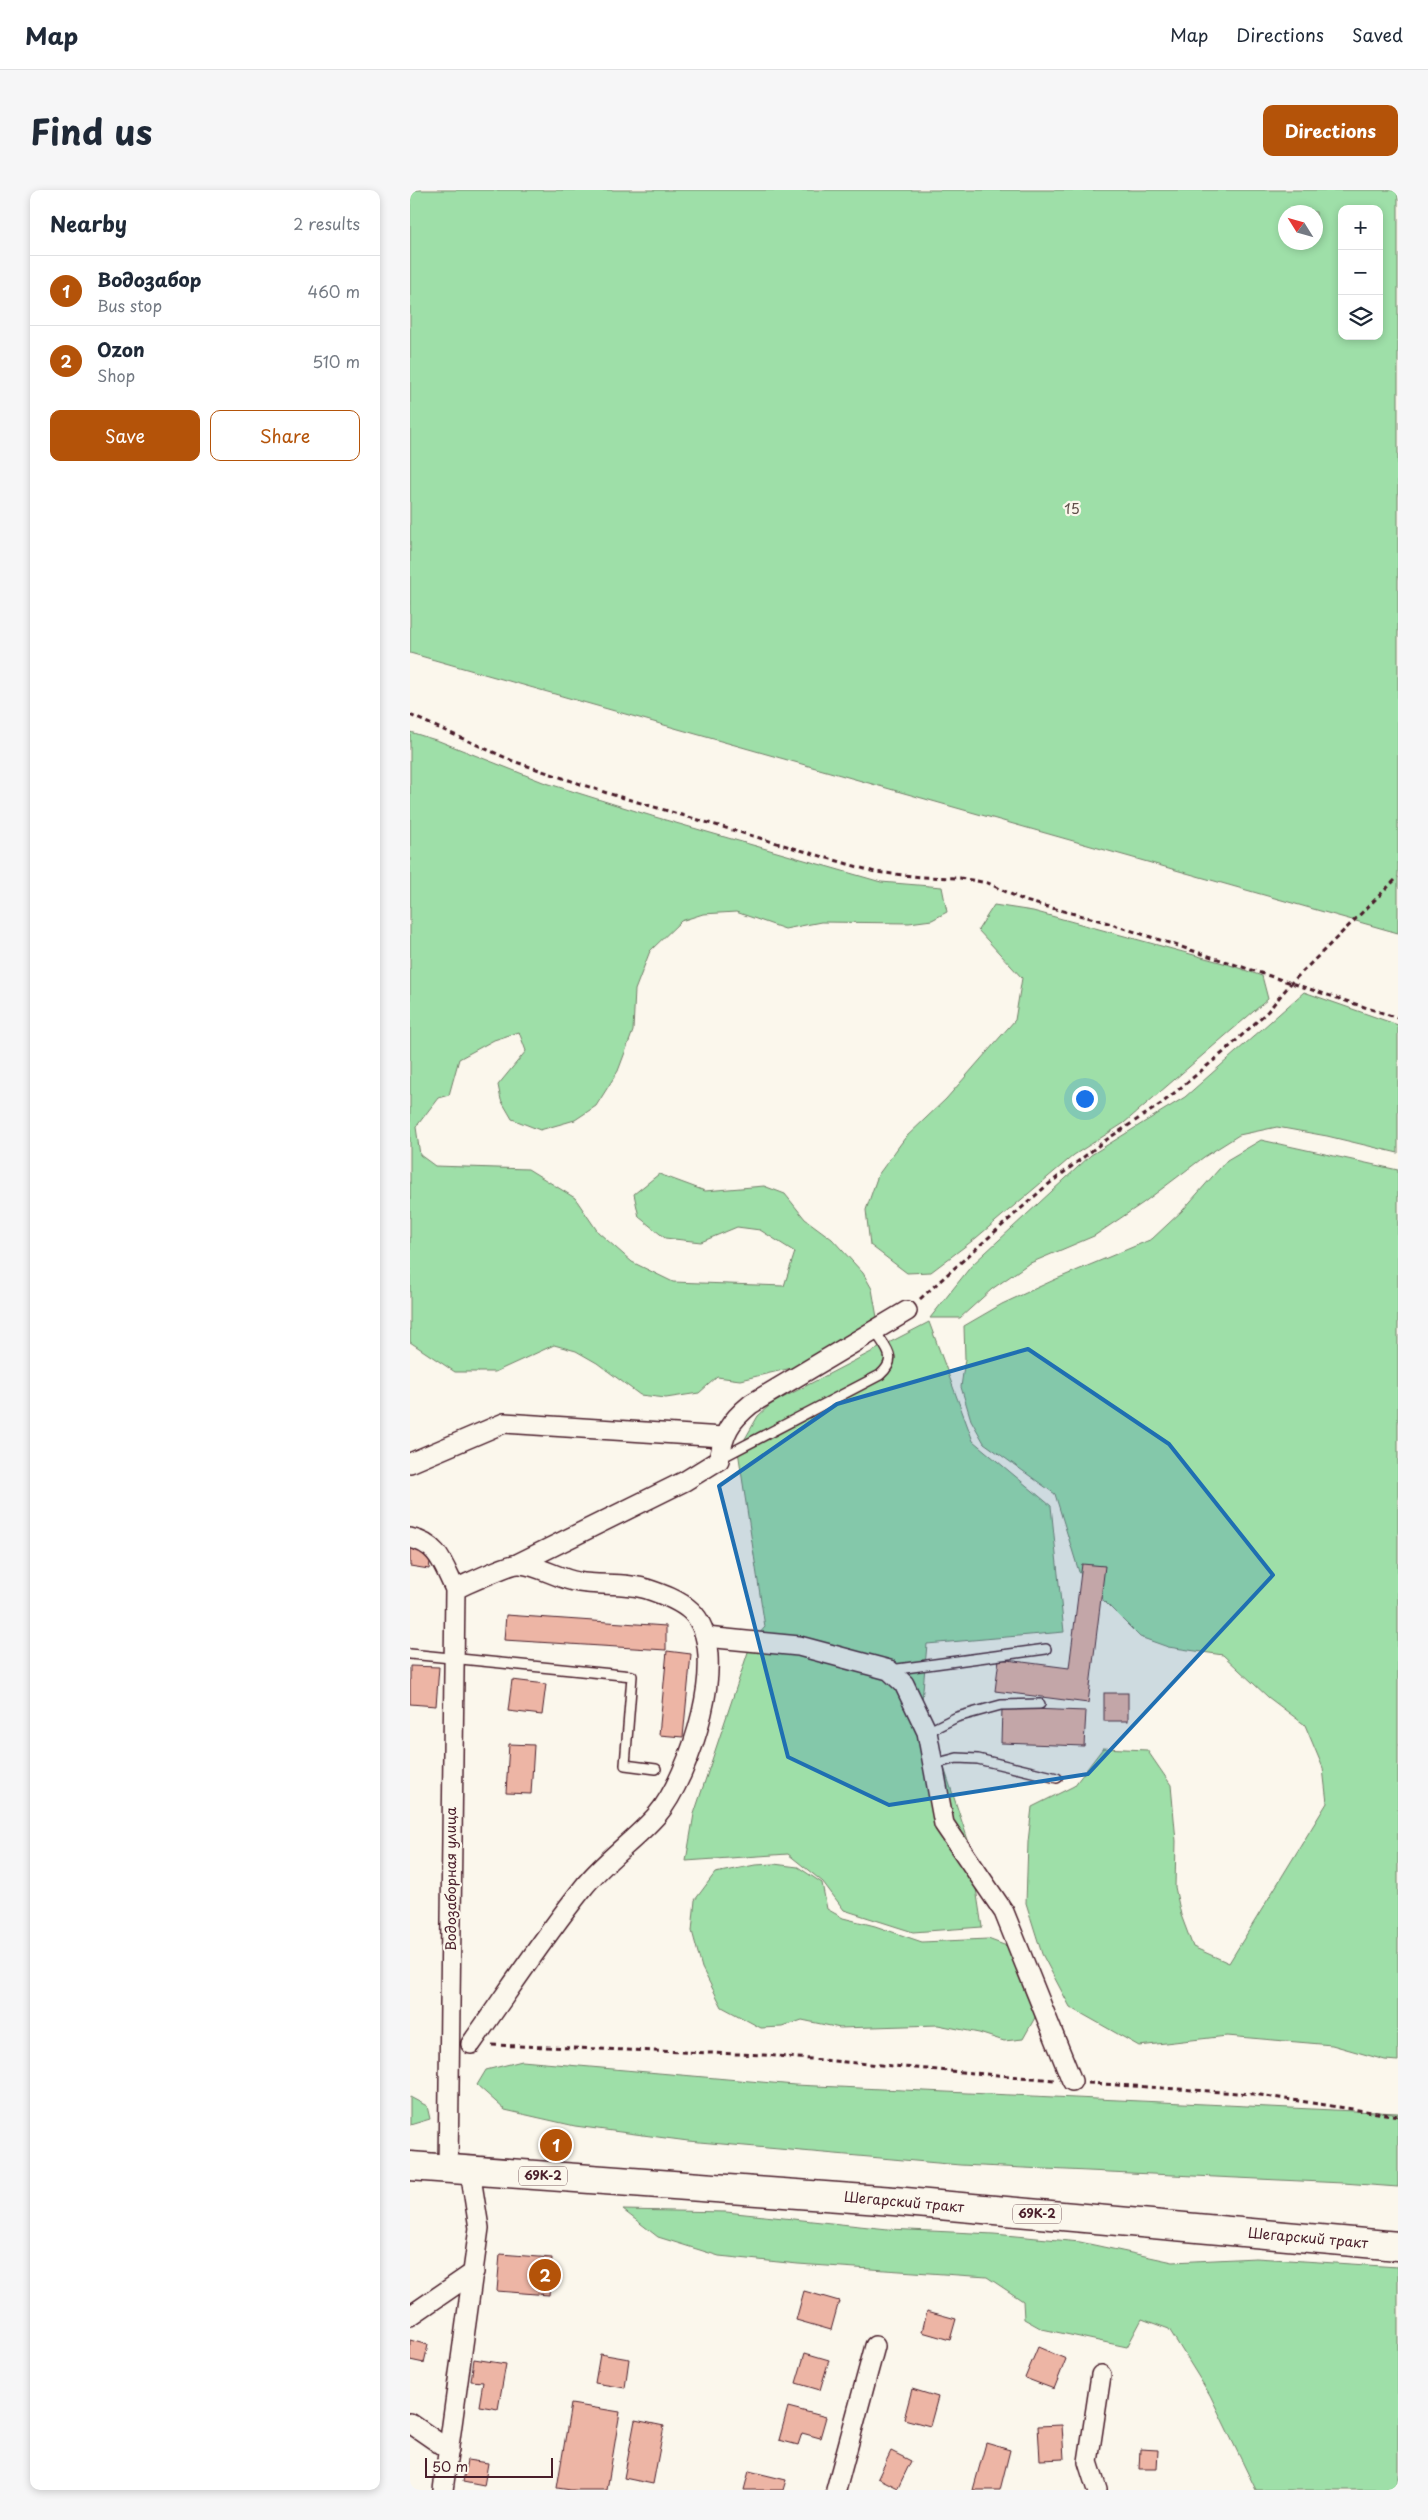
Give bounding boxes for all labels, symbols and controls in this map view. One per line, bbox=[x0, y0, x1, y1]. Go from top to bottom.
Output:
text: Map bbox=[25, 17, 78, 53]
text: Map bbox=[1170, 21, 1208, 48]
text: Directions bbox=[1236, 21, 1324, 48]
text: Saved bbox=[1352, 21, 1403, 48]
text: Find us bbox=[30, 104, 152, 157]
button: Directions bbox=[1263, 105, 1398, 156]
north arrow bbox=[1278, 205, 1323, 250]
map controls bbox=[1338, 205, 1383, 340]
button: + bbox=[1338, 205, 1383, 250]
text: Nearby bbox=[50, 207, 127, 239]
text: 2 results bbox=[293, 211, 360, 235]
button: − bbox=[1338, 250, 1383, 295]
text: Водозабор bbox=[97, 265, 201, 293]
text: 1 bbox=[62, 279, 70, 303]
text: 460 m bbox=[308, 279, 360, 303]
text: Bus stop bbox=[97, 293, 162, 317]
button: layers bbox=[1338, 295, 1383, 340]
text: Ozon bbox=[97, 335, 145, 363]
text: 2 bbox=[60, 349, 72, 373]
text: 510 m bbox=[312, 349, 360, 373]
text: Shop bbox=[97, 363, 135, 387]
button: Save bbox=[50, 410, 200, 461]
button: Share bbox=[210, 410, 360, 461]
park label: 15 bbox=[1064, 498, 1080, 519]
your location bbox=[1072, 1086, 1098, 1112]
street label: Водозаборная улица bbox=[440, 1807, 461, 1951]
pin: 1 bbox=[540, 2126, 572, 2164]
road number: 69К-2 bbox=[519, 2166, 567, 2185]
street label: Шегарский тракт bbox=[843, 2186, 965, 2217]
road number: 69К-2 bbox=[1013, 2205, 1061, 2224]
street label: Шегарский тракт bbox=[1247, 2222, 1369, 2253]
pin: 2 bbox=[529, 2256, 561, 2294]
scale bar bbox=[425, 2455, 552, 2478]
text: 50 m bbox=[432, 2456, 468, 2477]

